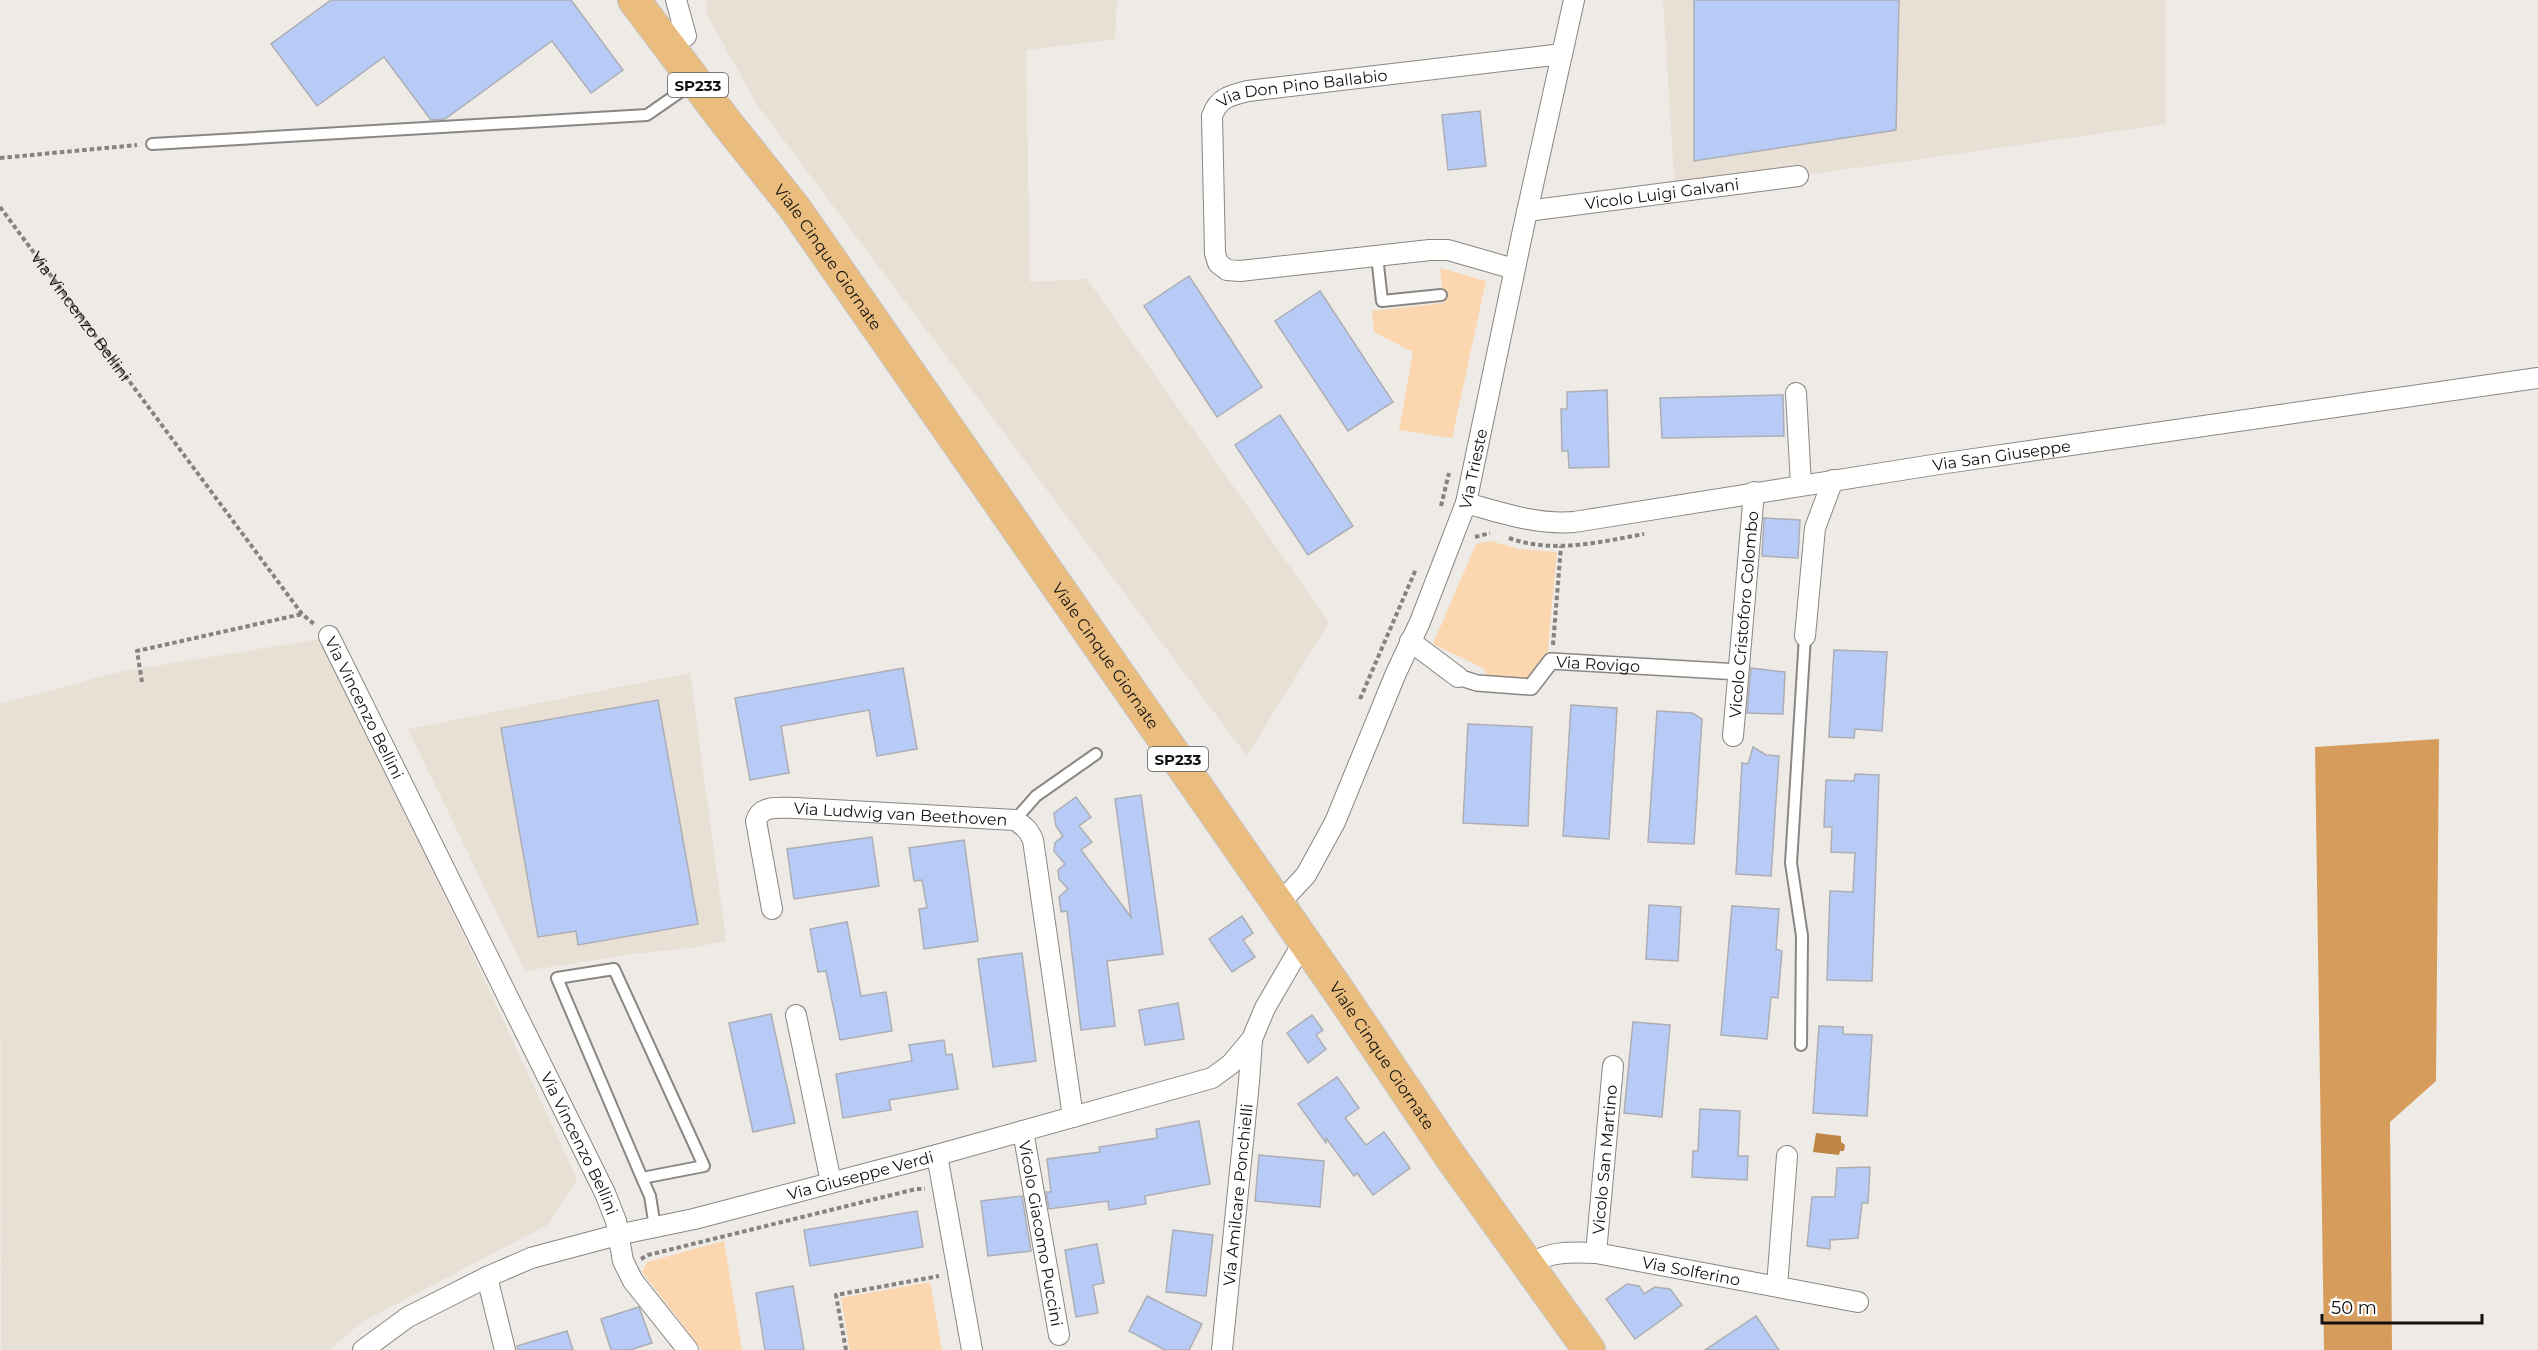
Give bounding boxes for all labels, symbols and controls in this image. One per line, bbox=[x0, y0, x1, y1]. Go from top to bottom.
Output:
street label: Via Don Pino Ballabio bbox=[1213, 65, 1388, 111]
road number: SP233 bbox=[668, 73, 728, 97]
street label: Vicolo Luigi Galvani bbox=[1583, 174, 1740, 213]
street label: Viale Cinque Giornate bbox=[770, 180, 886, 333]
street label: Via Vincenzo Bellini bbox=[27, 248, 135, 385]
street label: Via Trieste bbox=[1455, 427, 1491, 512]
street label: Via San Giuseppe bbox=[1931, 436, 2072, 474]
street label: Vicolo Cristoforo Colombo bbox=[1725, 510, 1762, 719]
street label: Viale Cinque Giornate bbox=[1048, 579, 1163, 733]
street label: Via Vincenzo Bellini bbox=[321, 633, 408, 782]
street label: Via Rovigo bbox=[1555, 652, 1641, 676]
road number: SP233 bbox=[1148, 747, 1208, 771]
street label: Via Ludwig van Beethoven bbox=[793, 798, 1008, 829]
street label: Viale Cinque Giornate bbox=[1326, 978, 1439, 1133]
street label: Via Vincenzo Bellini bbox=[537, 1069, 622, 1217]
street label: Vicolo San Martino bbox=[1588, 1084, 1621, 1235]
street label: Via Amilcare Ponchielli bbox=[1219, 1103, 1256, 1287]
street label: Vicolo Giacomo Puccini bbox=[1015, 1139, 1067, 1328]
street label: Via Giuseppe Verdi bbox=[785, 1147, 936, 1204]
street label: Via Solferino bbox=[1641, 1252, 1742, 1289]
scale bar bbox=[2322, 1287, 2482, 1325]
text: 50 m bbox=[2331, 1297, 2377, 1319]

